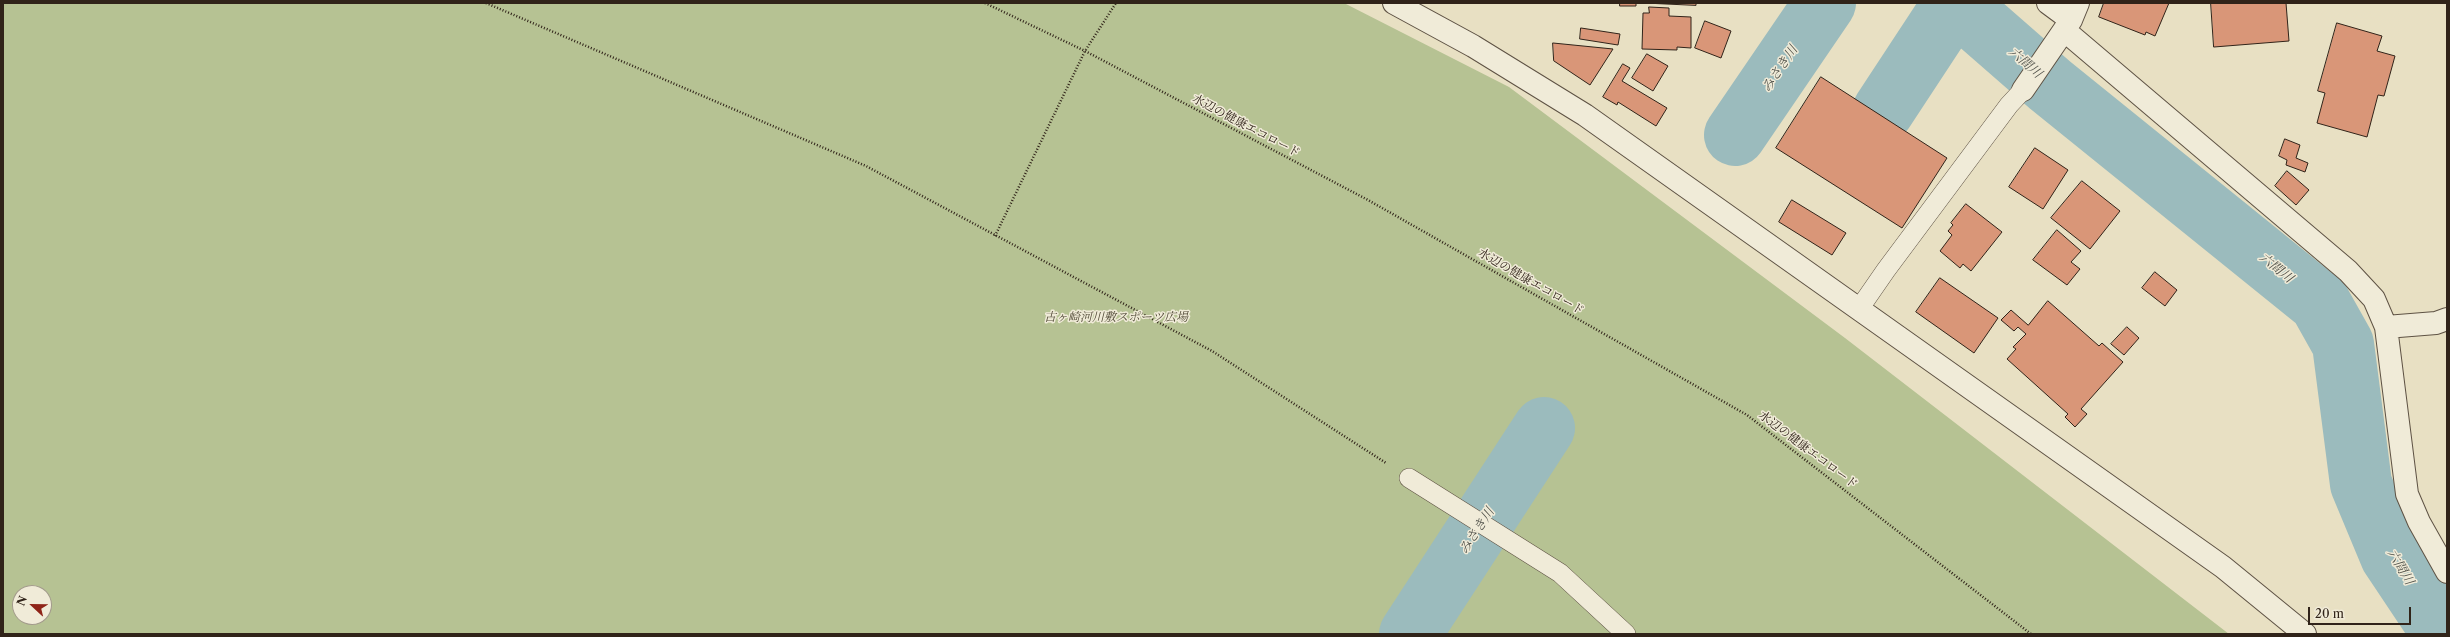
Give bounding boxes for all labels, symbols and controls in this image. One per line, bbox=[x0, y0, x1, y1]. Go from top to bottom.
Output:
water label: みさき川 bbox=[1759, 43, 1801, 95]
water label: 六間川 bbox=[2005, 44, 2045, 82]
street label: 水辺の健康エコロード bbox=[1190, 91, 1302, 161]
street label: 水辺の健康エコロード bbox=[1475, 246, 1587, 318]
water label: 六間川 bbox=[2256, 250, 2296, 286]
park label: 古ヶ崎河川敷スポーツ広場 bbox=[1044, 311, 1188, 325]
street label: 水辺の健康エコロード bbox=[1756, 408, 1860, 492]
water label: みさき川 bbox=[1456, 505, 1498, 557]
water label: 六間川 bbox=[2383, 546, 2417, 588]
north arrow bbox=[12, 585, 52, 625]
text: N bbox=[14, 594, 30, 608]
scale bar bbox=[2310, 599, 2413, 625]
text: 20 m bbox=[2315, 606, 2344, 621]

